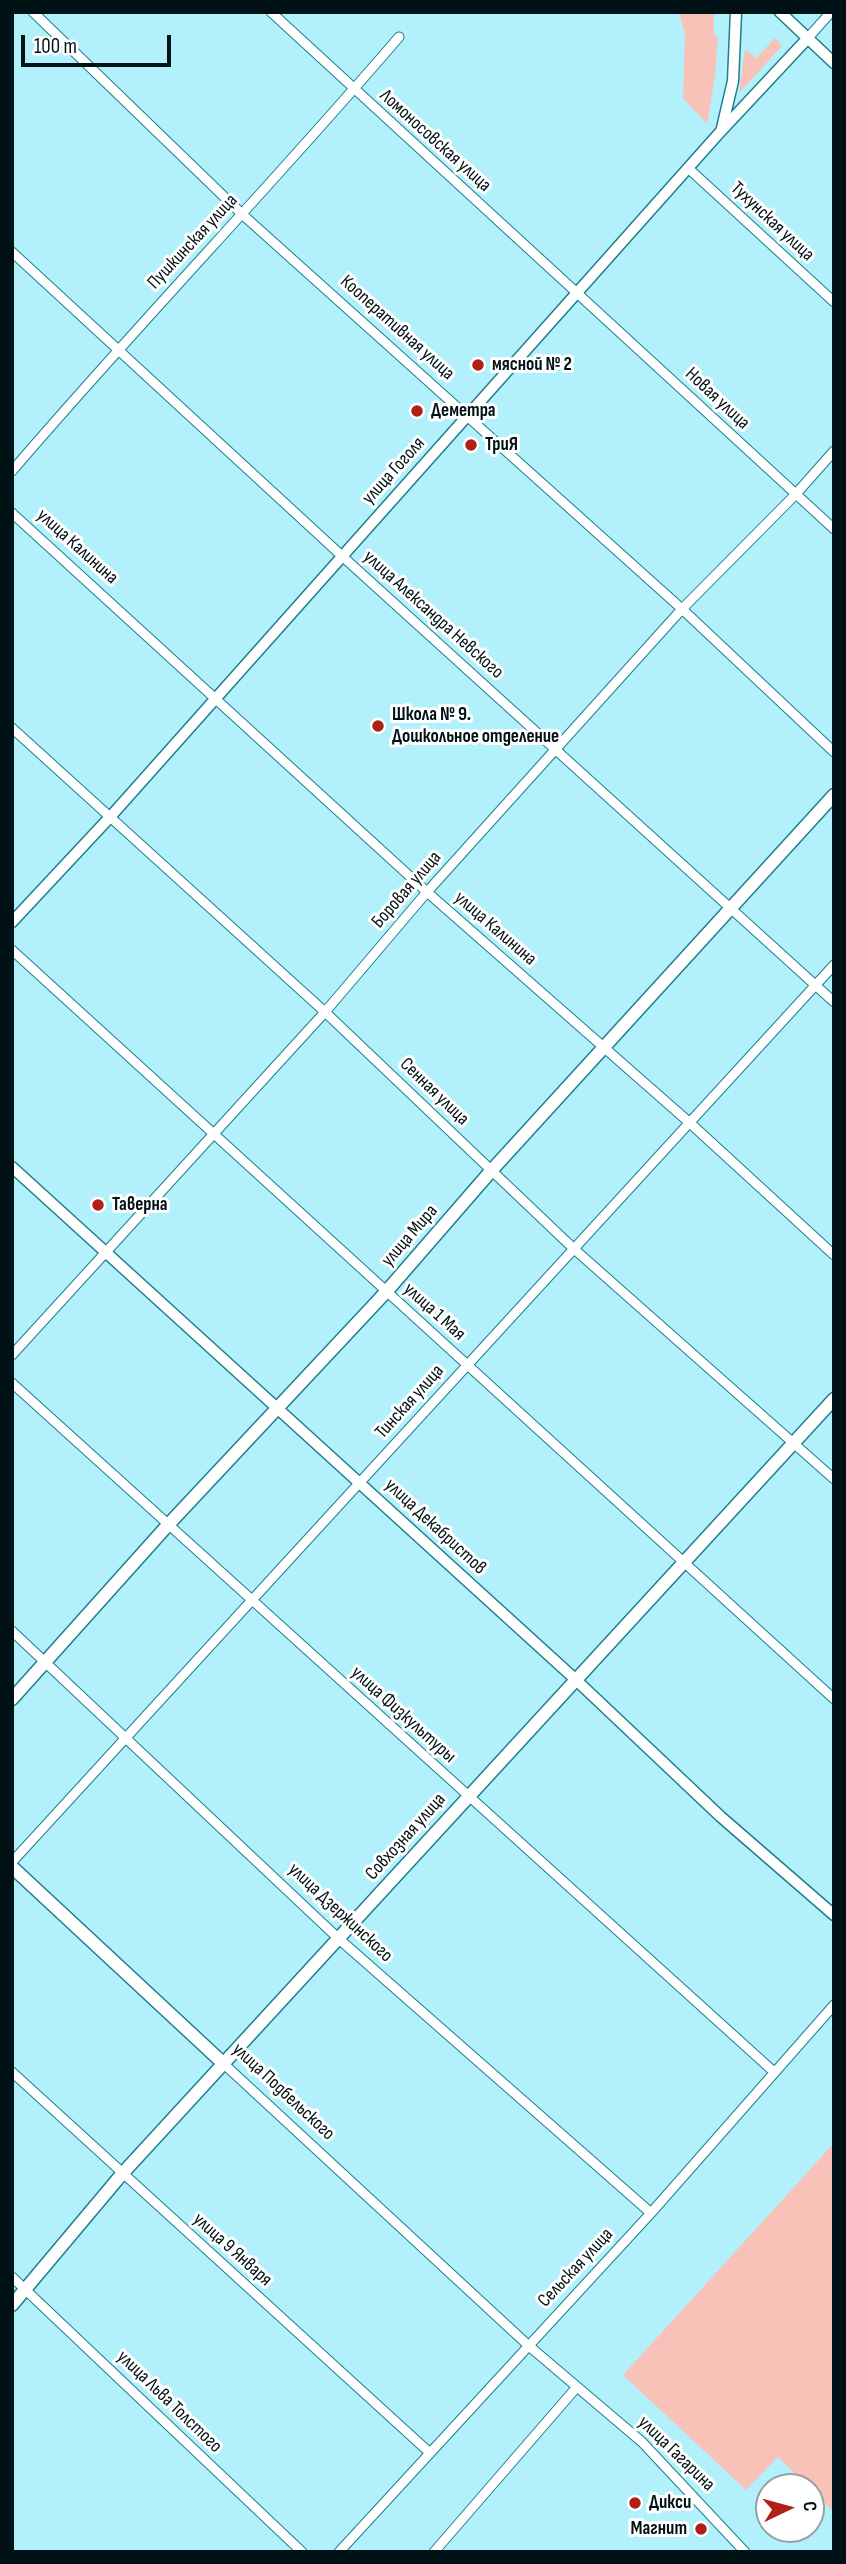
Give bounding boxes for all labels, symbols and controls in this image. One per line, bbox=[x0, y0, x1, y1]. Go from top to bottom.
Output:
scale bar bbox=[24, 21, 175, 65]
text: 100 m bbox=[34, 34, 77, 59]
street label: Ломоносовская улица bbox=[375, 85, 495, 197]
street label: Тухунская улица bbox=[725, 178, 819, 266]
street label: Пушкинская улица bbox=[143, 190, 243, 294]
street label: Кооперативная улица bbox=[335, 271, 459, 385]
place label: мясной № 2 bbox=[492, 354, 572, 376]
marker: мясной № 2 bbox=[470, 357, 486, 373]
street label: Новая улица bbox=[680, 363, 754, 435]
place label: Деметра bbox=[431, 400, 496, 422]
marker: Деметра bbox=[409, 403, 425, 419]
street label: улица Гоголя bbox=[358, 433, 430, 509]
place label: ТриЯ bbox=[485, 434, 518, 456]
marker: ТриЯ bbox=[463, 437, 479, 453]
street label: улица Калинина bbox=[32, 505, 122, 589]
street label: улица Александра Невского bbox=[358, 546, 508, 684]
place label: Школа № 9. Дошкольное отделение bbox=[392, 704, 559, 748]
marker: Школа № 9. Дошкольное отделение bbox=[370, 718, 386, 734]
street label: Боровая улица bbox=[367, 847, 447, 933]
street label: улица Калинина bbox=[449, 887, 541, 971]
street label: Сенная улица bbox=[395, 1053, 473, 1131]
place label: Таверна bbox=[112, 1194, 168, 1216]
marker: Таверна bbox=[90, 1197, 106, 1213]
street label: улица Мира bbox=[377, 1200, 443, 1272]
street label: улица 1 Мая bbox=[398, 1278, 470, 1346]
street label: Тинская улица bbox=[371, 1360, 449, 1444]
street label: улица Декабристов bbox=[380, 1474, 490, 1580]
street label: улица Физкультуры bbox=[346, 1662, 460, 1768]
street label: Совхозная улица bbox=[361, 1789, 451, 1885]
street label: улица Дзержинского bbox=[283, 1859, 397, 1967]
street label: улица Подбельского bbox=[227, 2039, 339, 2145]
street label: улица 9 Января bbox=[188, 2208, 276, 2292]
street label: Сельская улица bbox=[534, 2224, 618, 2312]
street label: улица Льва Толстого bbox=[112, 2346, 226, 2458]
street label: улица Гагарина bbox=[633, 2412, 719, 2496]
north arrow bbox=[755, 2473, 825, 2543]
place label: Дикси bbox=[649, 2492, 691, 2514]
marker: Дикси bbox=[627, 2495, 643, 2511]
text: С bbox=[798, 2500, 821, 2512]
place label: Магнит bbox=[631, 2518, 687, 2540]
marker: Магнит bbox=[693, 2521, 709, 2537]

